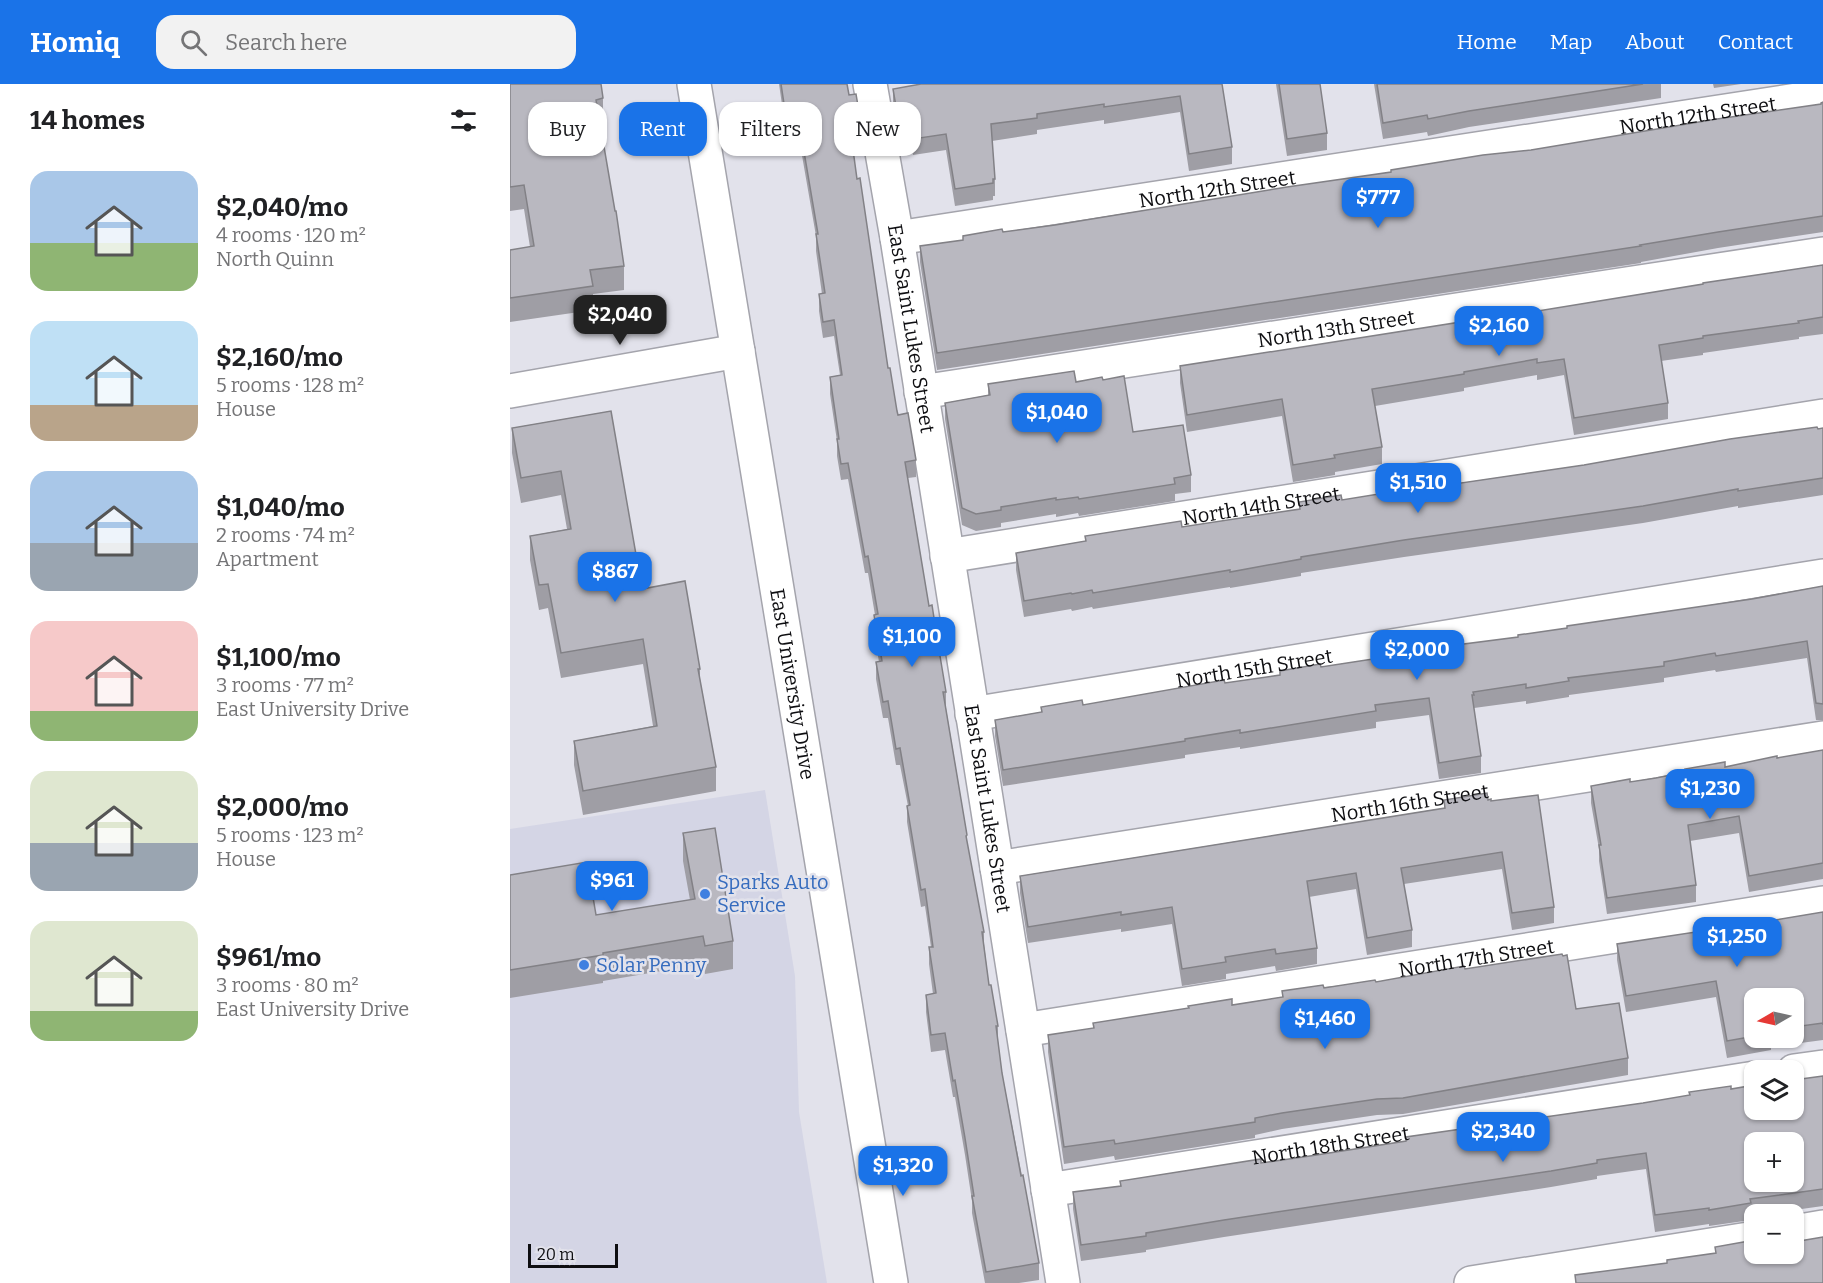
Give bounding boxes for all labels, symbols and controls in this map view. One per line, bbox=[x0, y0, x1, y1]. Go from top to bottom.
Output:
search box bbox=[156, 15, 576, 69]
text: Homiq bbox=[30, 26, 120, 59]
icon: search bbox=[177, 26, 210, 59]
text: Search here bbox=[225, 29, 347, 56]
text: Home bbox=[1457, 29, 1517, 55]
text: Map bbox=[1550, 29, 1592, 55]
text: About bbox=[1625, 29, 1685, 55]
text: Contact bbox=[1718, 29, 1793, 55]
street label: North 12th Street bbox=[1618, 91, 1778, 139]
chip: Buy bbox=[528, 102, 607, 156]
chip: Rent bbox=[619, 102, 707, 156]
chip: Filters bbox=[719, 102, 822, 156]
chip: New bbox=[834, 102, 921, 156]
icon: filters bbox=[447, 104, 480, 137]
text: 14 homes bbox=[30, 105, 145, 136]
street label: North 12th Street bbox=[1137, 165, 1297, 213]
pin: $777 bbox=[1342, 178, 1414, 229]
text: $777 bbox=[1356, 185, 1400, 209]
text: $2,040/mo bbox=[216, 192, 348, 223]
icon: home bbox=[78, 195, 150, 267]
street label: East Saint Lukes Street bbox=[883, 222, 940, 435]
text: 4 rooms · 120 m² bbox=[216, 223, 366, 247]
text: North Quinn bbox=[216, 247, 334, 271]
pin: $2,040 bbox=[571, 295, 669, 346]
text: $2,040 bbox=[588, 302, 653, 326]
street label: North 13th Street bbox=[1256, 305, 1416, 352]
pin: $2,160 bbox=[1450, 306, 1548, 357]
text: $2,160 bbox=[1468, 313, 1530, 337]
text: $2,160/mo bbox=[216, 342, 343, 373]
icon: home bbox=[78, 345, 150, 417]
text: 5 rooms · 128 m² bbox=[216, 373, 364, 397]
pin: $1,040 bbox=[1008, 393, 1106, 444]
text: House bbox=[216, 397, 276, 421]
text: $1,040 bbox=[1026, 400, 1088, 424]
pin: $1,510 bbox=[1369, 463, 1467, 514]
text: $1,510 bbox=[1389, 470, 1447, 494]
street label: North 14th Street bbox=[1181, 481, 1342, 530]
text: $1,040/mo bbox=[216, 492, 345, 523]
icon: home bbox=[78, 495, 150, 567]
text: 2 rooms · 74 m² bbox=[216, 523, 355, 547]
text: Apartment bbox=[216, 547, 319, 571]
pin: $867 bbox=[579, 552, 651, 603]
text: $867 bbox=[592, 559, 638, 583]
street label: East University Drive bbox=[765, 587, 820, 781]
pin: $1,100 bbox=[863, 617, 961, 668]
text: $1,100 bbox=[882, 624, 942, 648]
pin: $2,000 bbox=[1368, 630, 1466, 681]
text: $2,000 bbox=[1384, 637, 1450, 661]
text: $1,100/mo bbox=[216, 642, 341, 673]
street label: North 15th Street bbox=[1174, 644, 1334, 693]
icon: home bbox=[78, 645, 150, 717]
text: 3 rooms · 77 m² bbox=[216, 673, 354, 697]
text: East University Drive bbox=[216, 697, 409, 721]
street label: East Saint Lukes Street bbox=[959, 702, 1016, 915]
pin: $1,230 bbox=[1661, 769, 1759, 820]
text: $1,230 bbox=[1679, 776, 1741, 800]
street label: North 16th Street bbox=[1329, 779, 1490, 827]
text: $2,000/mo bbox=[216, 792, 349, 823]
icon: home bbox=[78, 795, 150, 867]
text: 5 rooms · 123 m² bbox=[216, 823, 364, 847]
text: House bbox=[216, 847, 276, 871]
pin: $961 bbox=[576, 861, 648, 912]
text: $961 bbox=[590, 868, 634, 892]
place label: Sparks Auto Service bbox=[717, 870, 828, 917]
marker: Sparks Auto Service bbox=[698, 887, 712, 901]
pin: $1,250 bbox=[1688, 917, 1786, 968]
text: $1,250 bbox=[1707, 924, 1767, 948]
street label: North 17th Street bbox=[1397, 934, 1556, 982]
text: $961/mo bbox=[216, 942, 321, 973]
icon: home bbox=[78, 945, 150, 1017]
place label: Solar Penny bbox=[596, 953, 707, 977]
marker: Solar Penny bbox=[577, 958, 591, 972]
text: 3 rooms · 80 m² bbox=[216, 973, 359, 997]
north arrow bbox=[1744, 988, 1804, 1048]
map controls bbox=[1744, 988, 1804, 1264]
text: East University Drive bbox=[216, 997, 409, 1021]
pin: $1,460 bbox=[1276, 999, 1374, 1050]
text: $1,460 bbox=[1294, 1006, 1356, 1030]
button: layers bbox=[1744, 1060, 1804, 1120]
pin: $2,340 bbox=[1454, 1112, 1552, 1163]
text: $2,340 bbox=[1471, 1119, 1535, 1143]
street label: North 18th Street bbox=[1250, 1121, 1411, 1170]
button: + bbox=[1744, 1132, 1804, 1192]
pin: $1,320 bbox=[854, 1146, 952, 1197]
text: $1,320 bbox=[872, 1153, 934, 1177]
button: − bbox=[1744, 1204, 1804, 1264]
scale bar bbox=[528, 1241, 618, 1268]
text: 20 m bbox=[537, 1245, 574, 1264]

